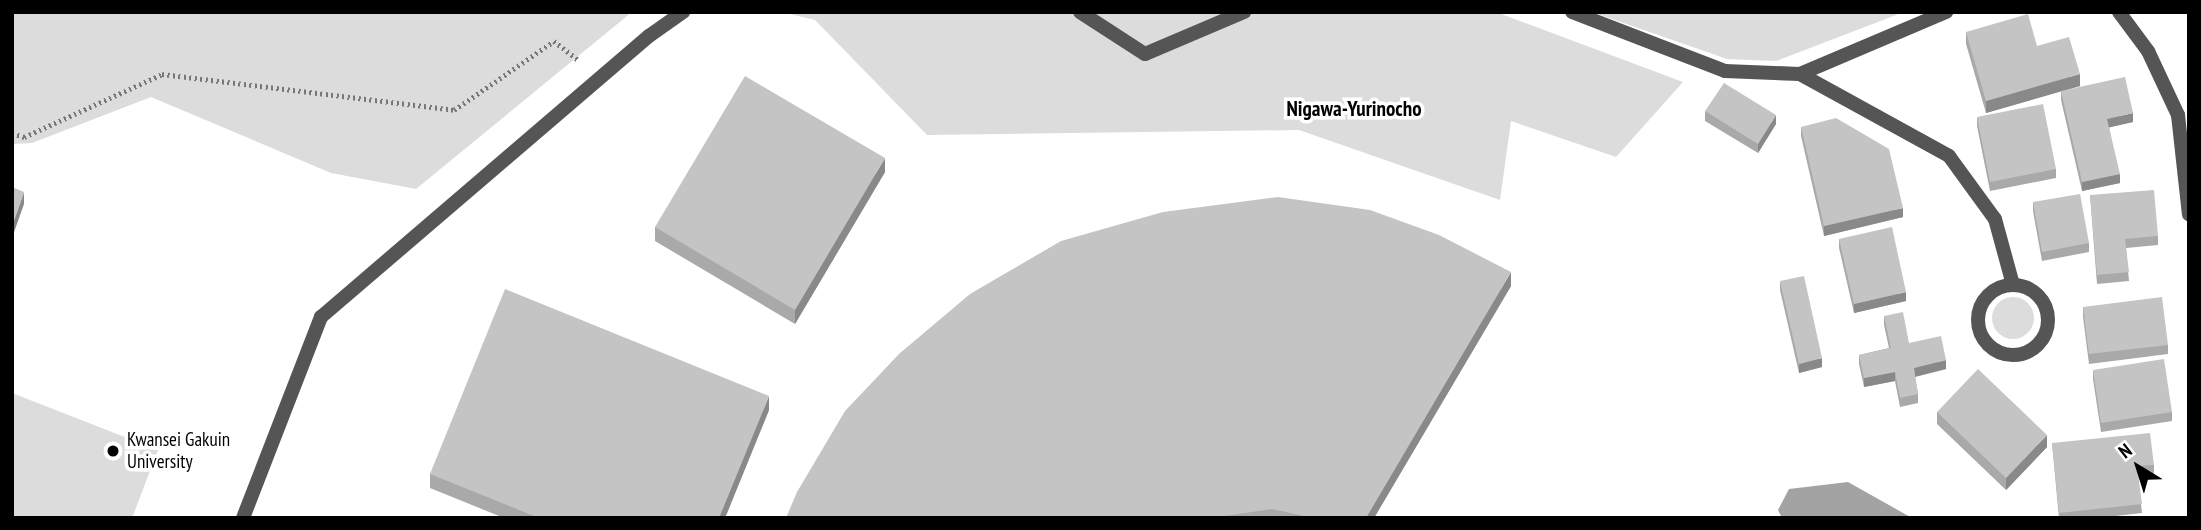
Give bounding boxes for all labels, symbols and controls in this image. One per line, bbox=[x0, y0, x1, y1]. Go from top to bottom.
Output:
district label: Nigawa-Yurinocho bbox=[1287, 96, 1421, 122]
place label: Kwansei Gakuin University bbox=[127, 429, 230, 473]
north arrow bbox=[2103, 432, 2173, 502]
text: N bbox=[2114, 438, 2136, 463]
marker: Kwansei Gakuin University bbox=[105, 443, 121, 459]

